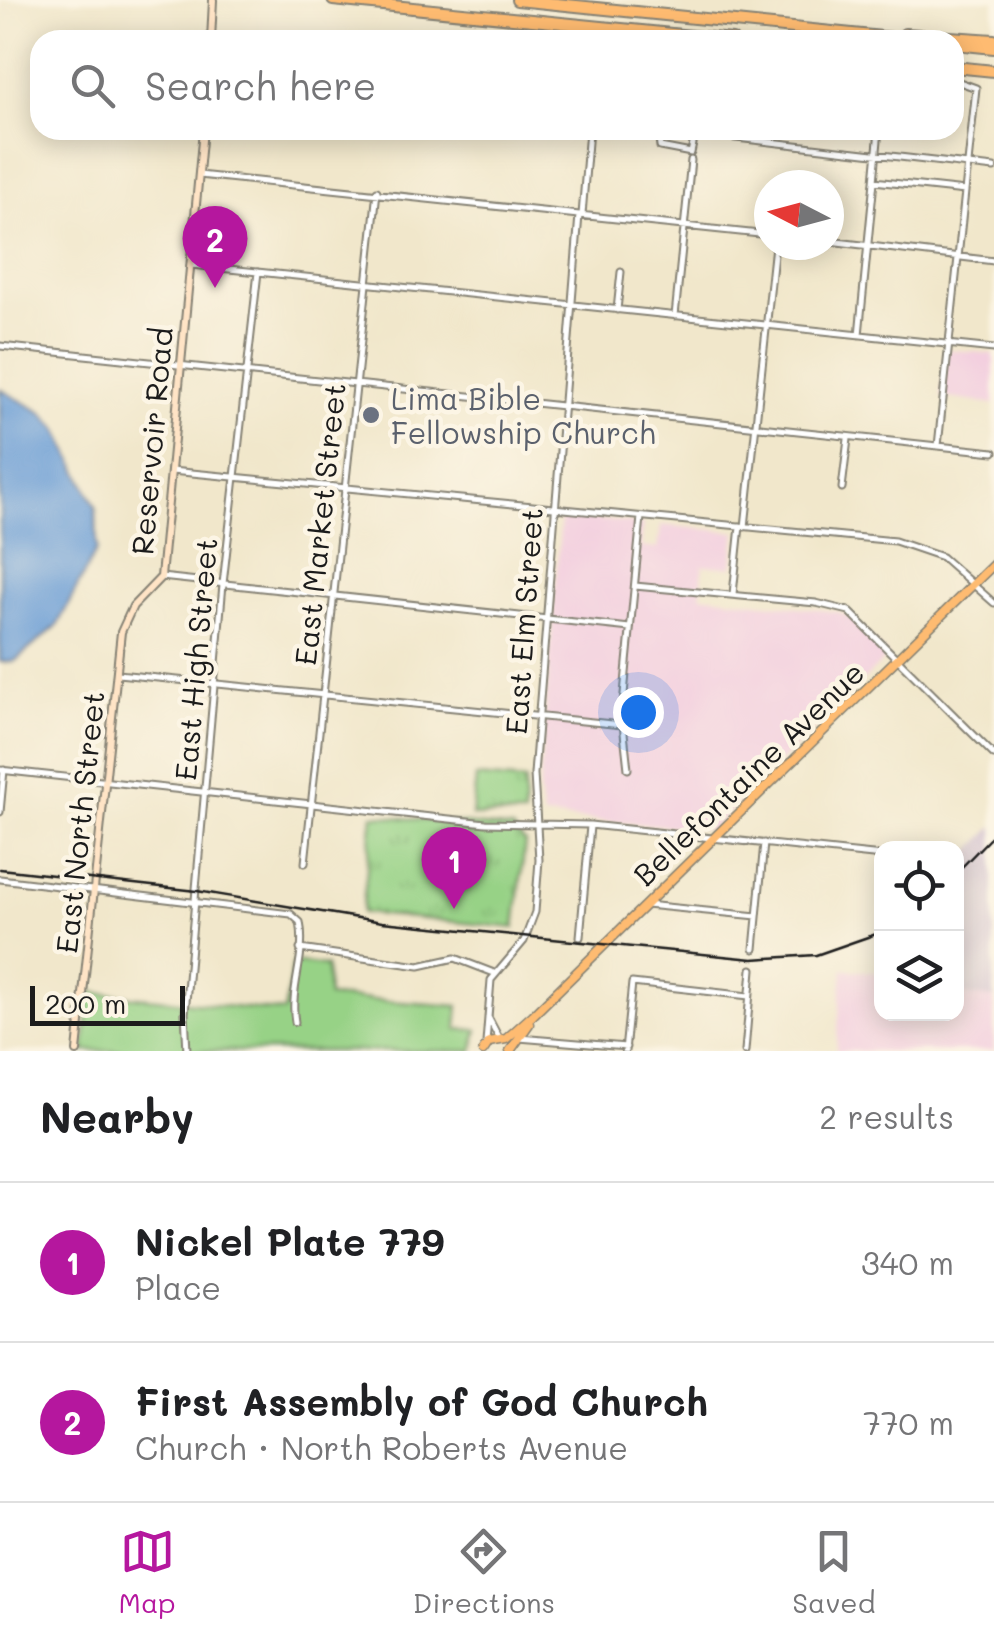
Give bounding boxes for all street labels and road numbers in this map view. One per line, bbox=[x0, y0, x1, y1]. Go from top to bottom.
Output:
street label: Reservoir Road bbox=[121, 326, 181, 556]
street label: East Market Street bbox=[284, 381, 354, 667]
street label: East Elm Street bbox=[495, 506, 551, 736]
street label: East High Street bbox=[164, 536, 226, 782]
street label: Bellefontaine Avenue bbox=[624, 652, 872, 894]
street label: East North Street bbox=[45, 689, 113, 955]

